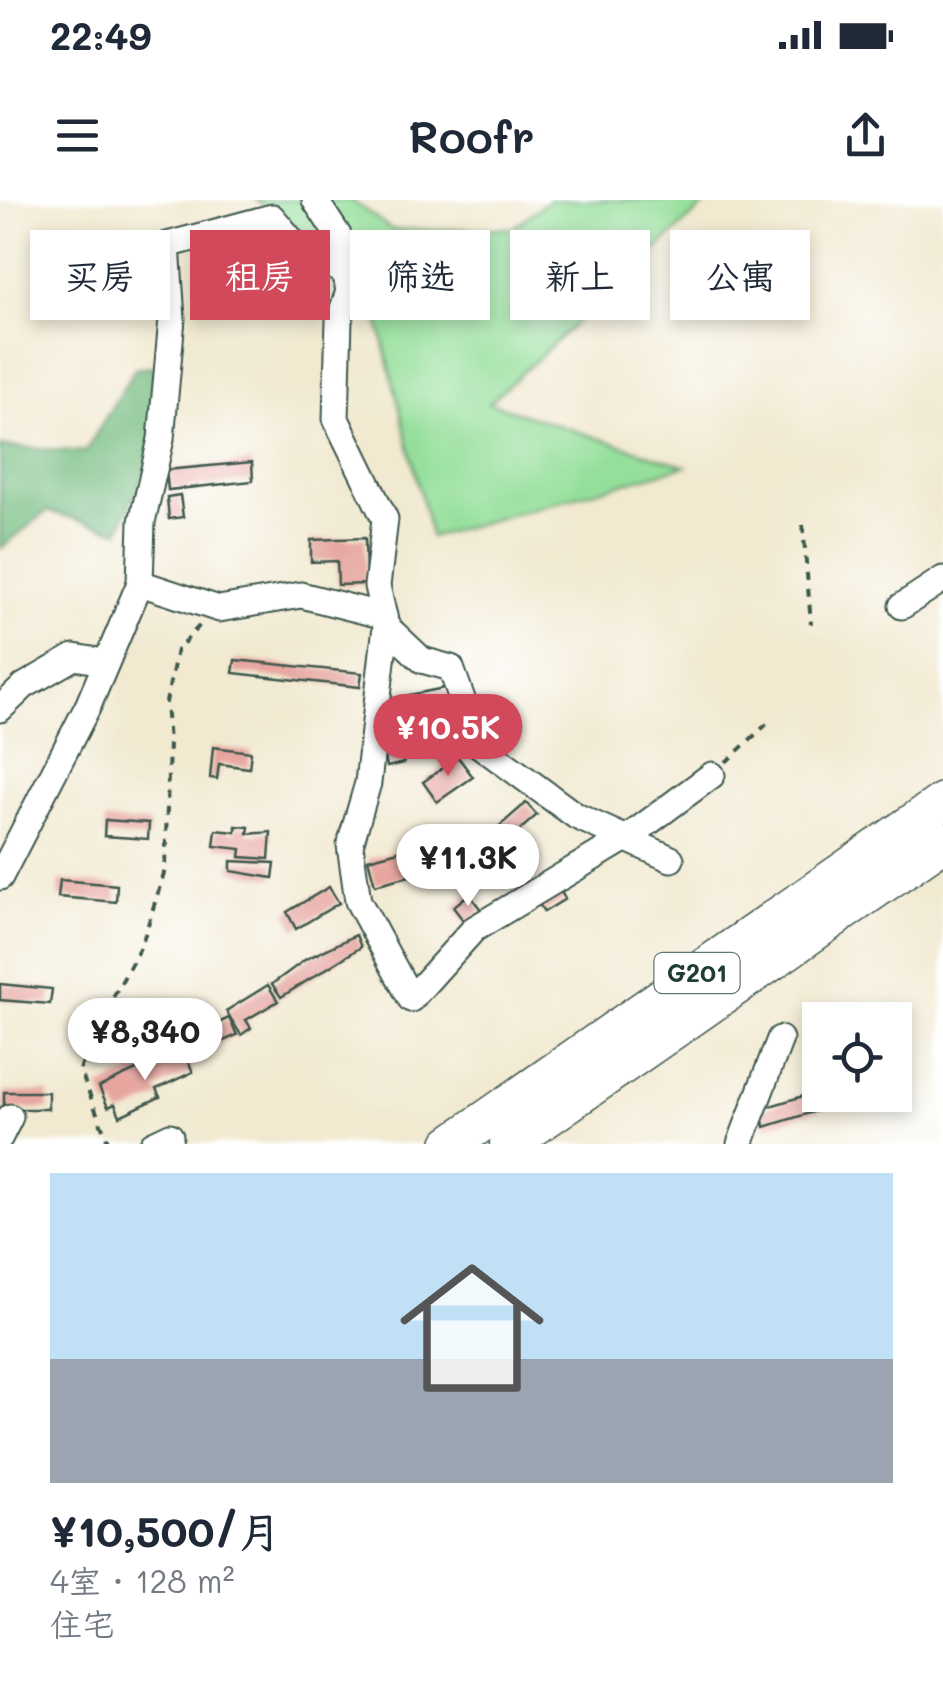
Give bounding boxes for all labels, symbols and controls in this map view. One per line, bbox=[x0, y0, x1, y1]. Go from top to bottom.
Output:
text: 22:49 bbox=[50, 10, 151, 60]
text: Roofr bbox=[408, 106, 535, 164]
icon: menu bbox=[50, 108, 105, 163]
icon: share bbox=[838, 108, 893, 163]
chip: 买房 bbox=[30, 230, 170, 320]
chip: 租房 bbox=[190, 230, 330, 320]
chip: 筛选 bbox=[350, 230, 490, 320]
chip: 新上 bbox=[510, 230, 650, 320]
chip: 公寓 bbox=[670, 230, 810, 320]
pin: ¥10.5K bbox=[367, 694, 529, 779]
text: ¥10.5K bbox=[395, 705, 501, 747]
pin: ¥11.3K bbox=[387, 824, 549, 909]
text: ¥11.3K bbox=[418, 835, 518, 877]
road number: G201 bbox=[654, 953, 740, 993]
pin: ¥8,340 bbox=[64, 998, 226, 1083]
map controls bbox=[802, 1002, 912, 1112]
button: locate bbox=[802, 1002, 912, 1112]
text: ¥8,340 bbox=[90, 1009, 200, 1051]
icon: home bbox=[382, 1238, 562, 1418]
text: ¥10,500/月 bbox=[50, 1503, 281, 1558]
text: 4室 · 128 m² bbox=[50, 1559, 235, 1601]
text: 住宅 bbox=[50, 1602, 114, 1644]

